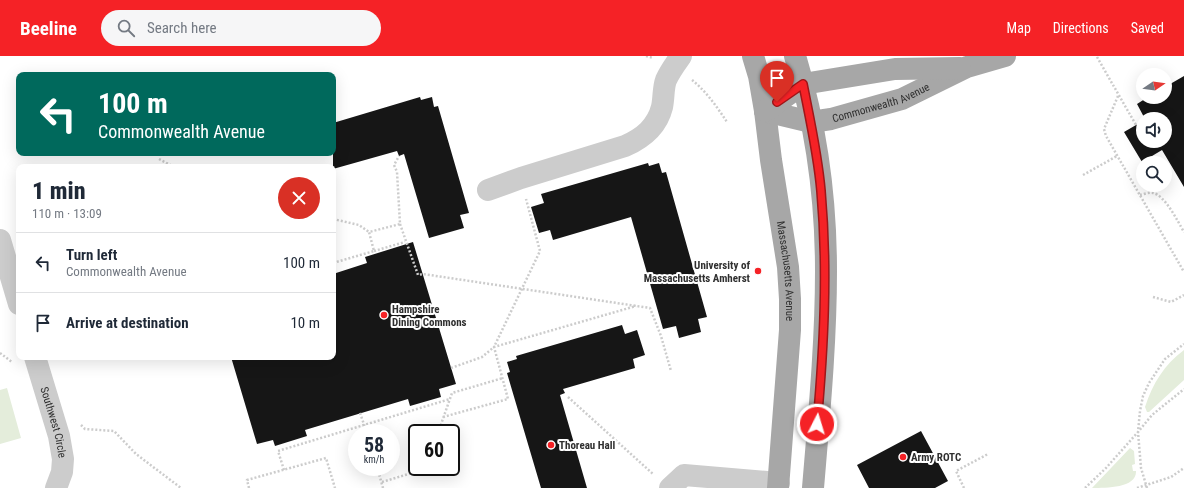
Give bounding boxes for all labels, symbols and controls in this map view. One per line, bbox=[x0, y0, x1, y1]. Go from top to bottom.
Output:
search box bbox=[101, 10, 381, 46]
text: Beeline bbox=[20, 17, 77, 40]
icon: search bbox=[115, 17, 137, 39]
text: Search here bbox=[147, 19, 217, 37]
text: Map bbox=[1007, 20, 1031, 36]
text: Directions bbox=[1053, 20, 1109, 36]
text: Saved bbox=[1131, 20, 1164, 36]
pin bbox=[760, 61, 794, 102]
icon: arrive bbox=[766, 67, 788, 89]
north arrow bbox=[1136, 68, 1172, 104]
map controls bbox=[1136, 68, 1172, 192]
street label: Commonwealth Avenue bbox=[831, 80, 932, 125]
text: 100 m bbox=[98, 87, 168, 120]
icon: left bbox=[32, 88, 84, 140]
button: sound bbox=[1136, 112, 1172, 148]
text: Commonwealth Avenue bbox=[98, 121, 265, 142]
button: search bbox=[1136, 156, 1172, 192]
text: 1 min bbox=[32, 177, 86, 205]
button: close bbox=[278, 177, 320, 219]
text: 110 m · 13:09 bbox=[32, 206, 102, 221]
street label: Massachusetts Avenue bbox=[774, 220, 796, 321]
text: Turn left bbox=[66, 246, 117, 264]
icon: left bbox=[32, 252, 54, 274]
text: 100 m bbox=[283, 254, 320, 272]
place label: University of Massachusetts Amherst bbox=[644, 259, 751, 285]
text: Commonwealth Avenue bbox=[66, 264, 187, 279]
marker: University of Massachusetts Amherst bbox=[753, 266, 763, 276]
place label: Hampshire Dining Commons bbox=[392, 303, 467, 329]
marker: Hampshire Dining Commons bbox=[379, 310, 389, 320]
icon: arrive bbox=[32, 312, 54, 334]
text: Arrive at destination bbox=[66, 314, 189, 332]
text: 10 m bbox=[290, 314, 320, 332]
street label: Southwest Circle bbox=[37, 385, 69, 459]
position arrow bbox=[796, 403, 838, 445]
speed limit sign: 60 bbox=[408, 424, 460, 476]
text: 58 bbox=[364, 433, 384, 457]
place label: Thoreau Hall bbox=[559, 439, 615, 452]
marker: Thoreau Hall bbox=[546, 440, 556, 450]
place label: Army ROTC bbox=[911, 451, 961, 464]
marker: Army ROTC bbox=[898, 452, 908, 462]
text: km/h bbox=[364, 454, 384, 465]

